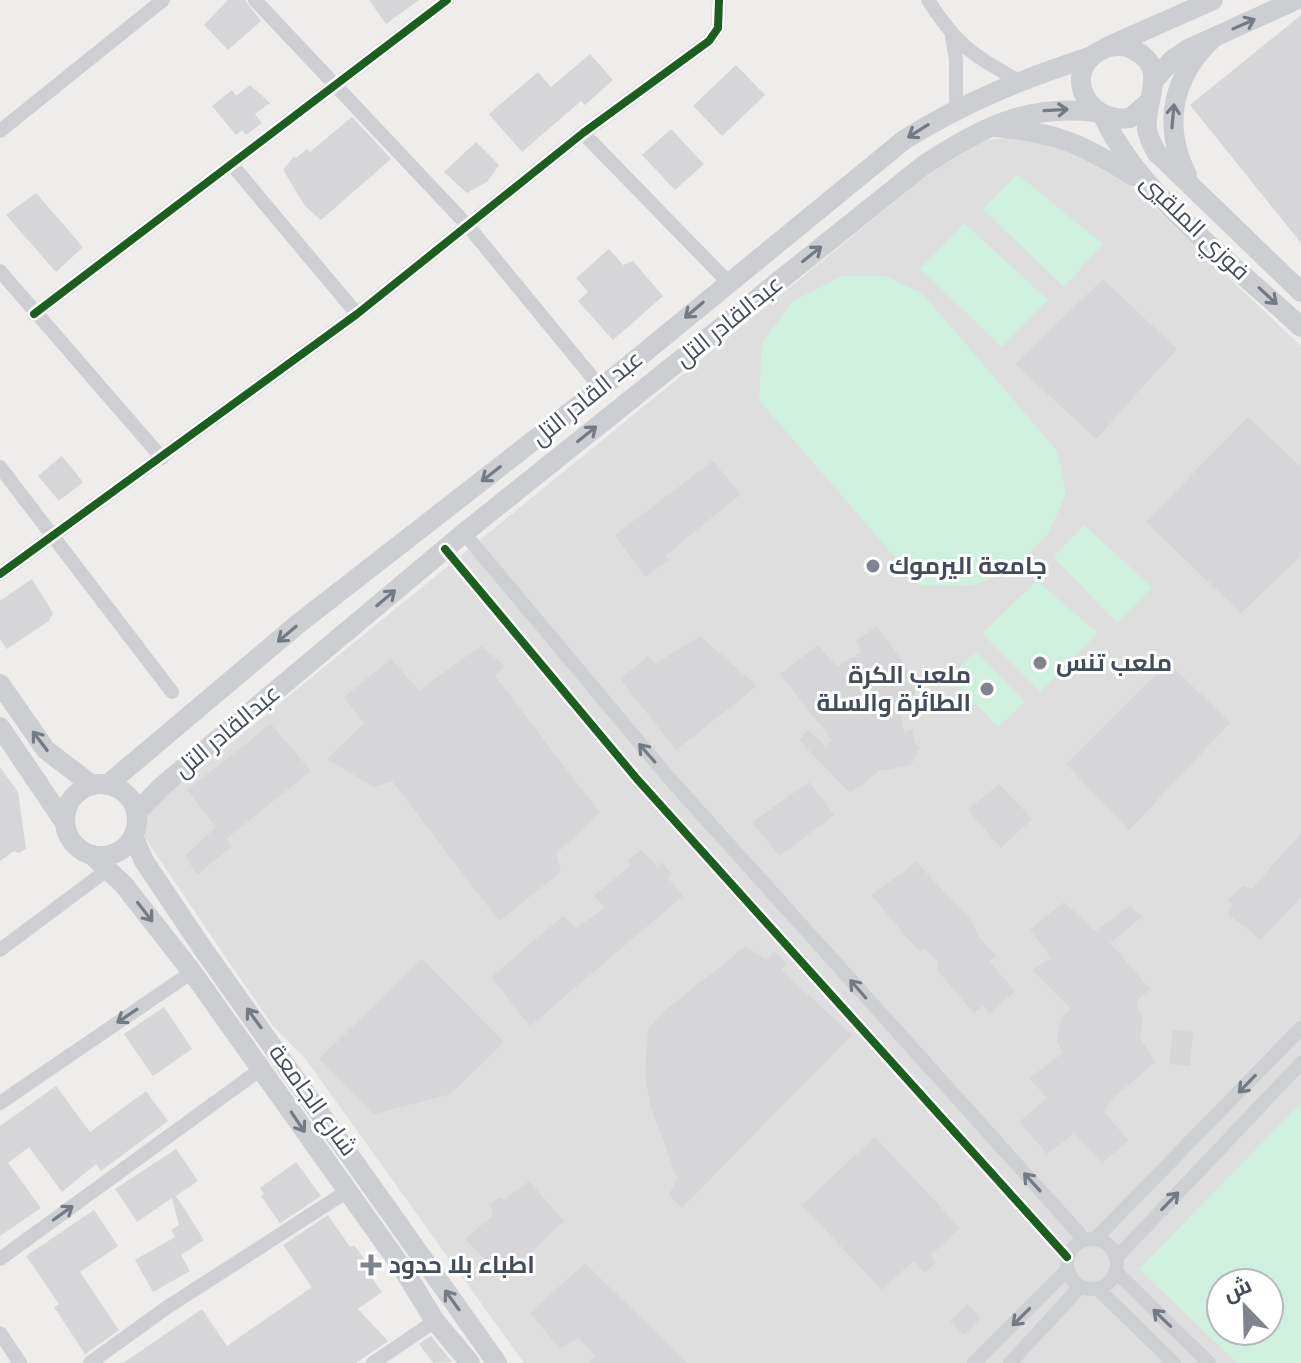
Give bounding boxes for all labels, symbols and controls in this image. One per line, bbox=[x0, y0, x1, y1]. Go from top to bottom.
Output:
one-way arrow bbox=[1231, 16, 1255, 31]
one-way arrow bbox=[1042, 102, 1069, 117]
one-way arrow bbox=[1166, 104, 1181, 130]
one-way arrow bbox=[907, 123, 930, 139]
street label: فوزي الملقيي bbox=[1132, 168, 1255, 289]
one-way arrow bbox=[801, 245, 822, 263]
street label: عبدالقادر التل bbox=[670, 269, 788, 373]
one-way arrow bbox=[1257, 287, 1277, 305]
one-way arrow bbox=[684, 301, 704, 319]
street label: عبد القادر التل bbox=[526, 345, 648, 451]
one-way arrow bbox=[577, 425, 597, 443]
one-way arrow bbox=[481, 465, 502, 482]
place label: جامعة اليرموك bbox=[889, 552, 1047, 580]
marker: جامعة اليرموك bbox=[864, 557, 882, 575]
one-way arrow bbox=[375, 589, 396, 607]
one-way arrow bbox=[277, 625, 297, 643]
place label: ملعب تنس bbox=[1056, 649, 1172, 677]
marker: ملعب تنس bbox=[1031, 654, 1049, 672]
place label: ملعب الكرة الطائرة والسلة bbox=[817, 661, 971, 717]
street label: عبدالقادر التل bbox=[168, 679, 286, 783]
marker: ملعب الكرة الطائرة والسلة bbox=[978, 680, 996, 698]
one-way arrow bbox=[31, 731, 48, 752]
one-way arrow bbox=[639, 744, 657, 764]
one-way arrow bbox=[136, 901, 153, 922]
one-way arrow bbox=[849, 979, 867, 1000]
one-way arrow bbox=[117, 1008, 139, 1024]
one-way arrow bbox=[246, 1008, 262, 1030]
street label: شارع الجامعة bbox=[262, 1039, 363, 1162]
one-way arrow bbox=[1238, 1074, 1257, 1093]
one-way arrow bbox=[290, 1110, 306, 1133]
one-way arrow bbox=[1024, 1172, 1042, 1192]
one-way arrow bbox=[1160, 1191, 1179, 1211]
one-way arrow bbox=[52, 1205, 73, 1222]
place label: اطباء بلا حدود bbox=[389, 1251, 535, 1279]
marker: اطباء بلا حدود bbox=[360, 1254, 382, 1276]
north arrow bbox=[1205, 1267, 1285, 1347]
text: ش bbox=[1219, 1271, 1256, 1307]
one-way arrow bbox=[444, 1289, 460, 1311]
one-way arrow bbox=[1011, 1306, 1031, 1326]
one-way arrow bbox=[1152, 1308, 1172, 1327]

